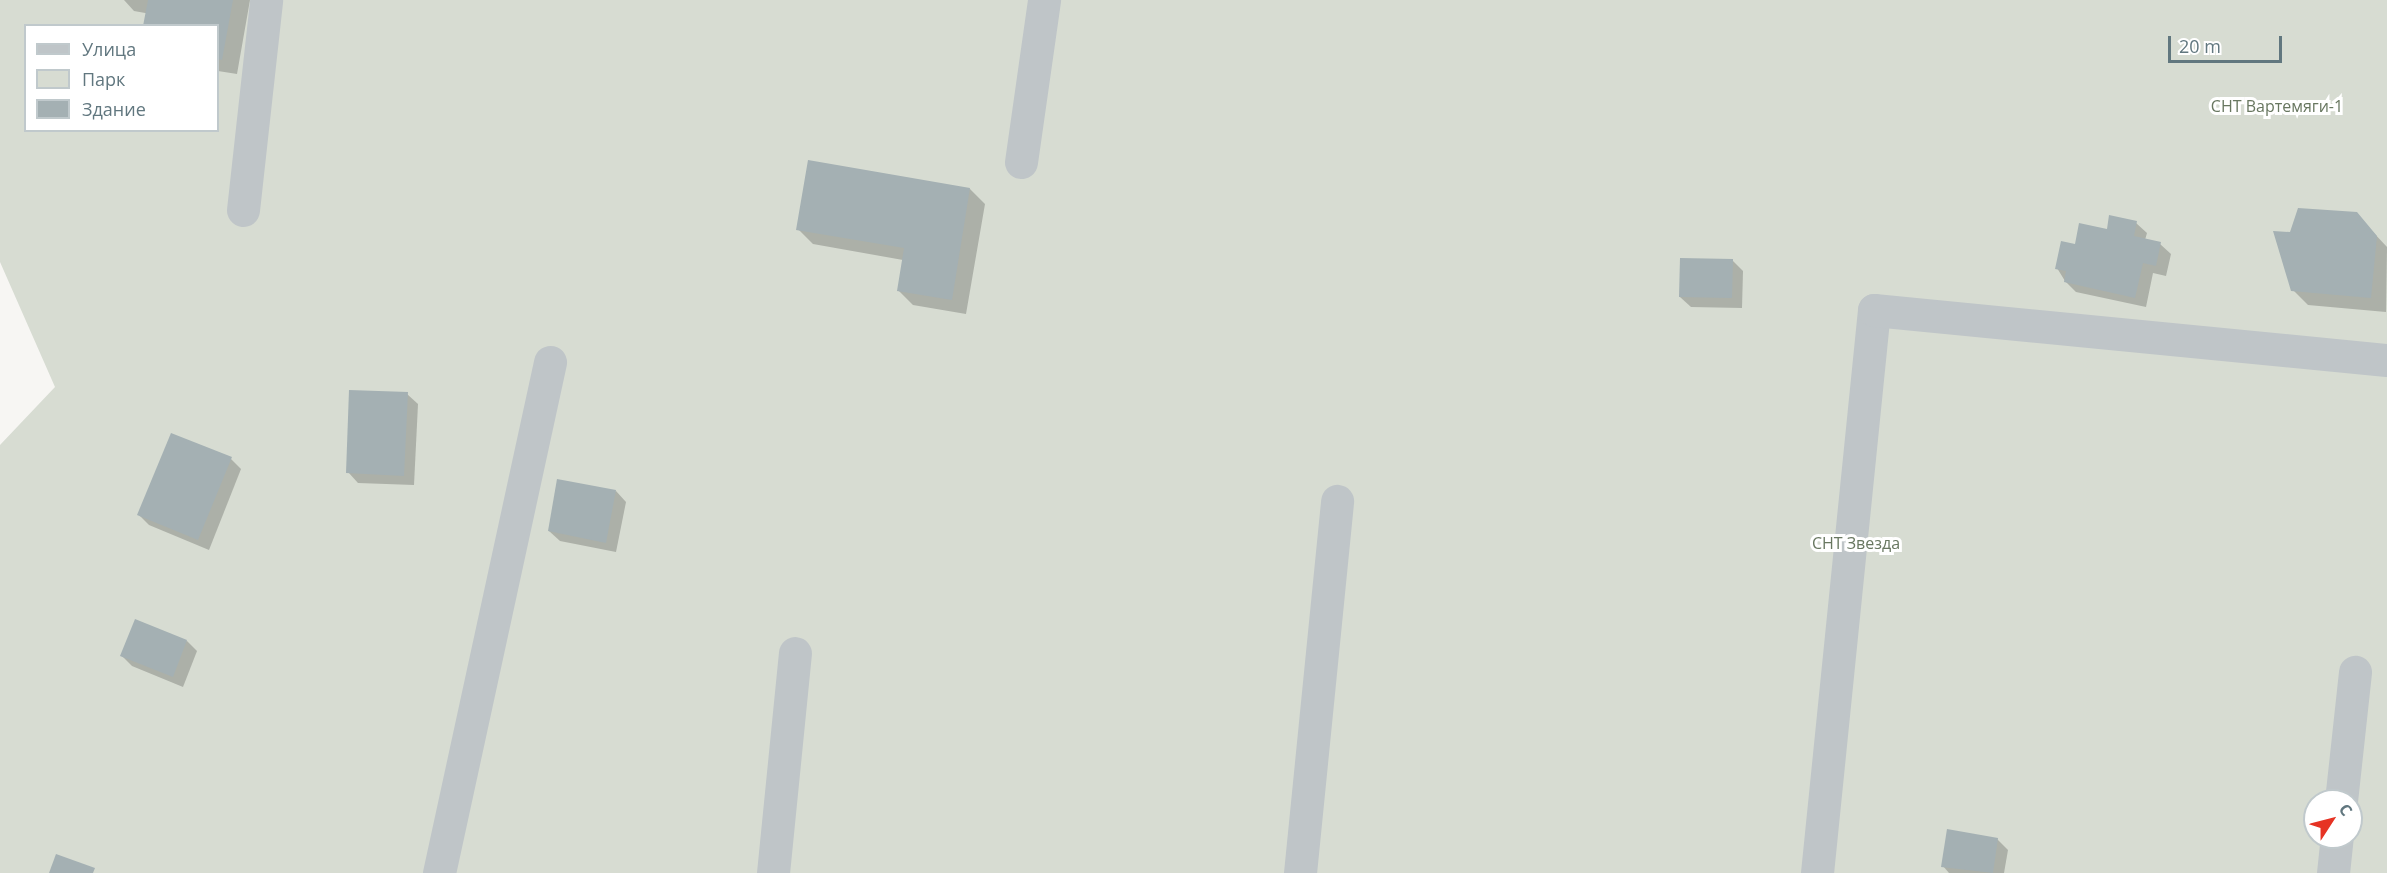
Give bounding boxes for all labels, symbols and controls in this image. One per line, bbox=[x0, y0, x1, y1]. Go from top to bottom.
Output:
legend bbox=[24, 24, 219, 132]
scale bar bbox=[2171, 24, 2285, 62]
text: 20 m bbox=[2179, 34, 2221, 58]
text: Улица bbox=[82, 37, 136, 61]
text: Парк bbox=[82, 67, 125, 91]
park label: СНТ Вартемяги-1 bbox=[2211, 96, 2343, 116]
text: Здание bbox=[82, 97, 146, 121]
park label: СНТ Звезда bbox=[1812, 533, 1900, 553]
north arrow bbox=[2303, 789, 2363, 849]
text: С bbox=[2334, 799, 2358, 820]

